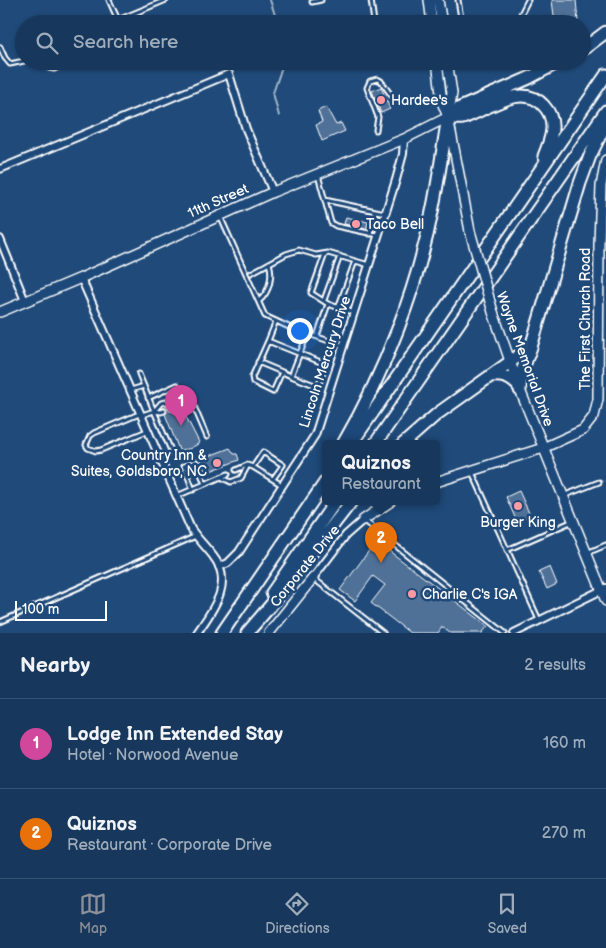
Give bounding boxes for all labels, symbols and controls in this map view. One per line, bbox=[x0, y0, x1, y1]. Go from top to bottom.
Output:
search box bbox=[15, 15, 591, 70]
icon: search bbox=[33, 29, 61, 57]
text: Search here bbox=[73, 31, 178, 54]
place label: Hardee's bbox=[391, 92, 448, 109]
marker: Hardee's bbox=[375, 94, 387, 106]
street label: 11th Street bbox=[185, 180, 252, 222]
place label: Taco Bell bbox=[366, 216, 424, 233]
marker: Taco Bell bbox=[350, 218, 362, 230]
street label: The First Church Road bbox=[577, 248, 594, 390]
street label: Wayne Memorial Drive bbox=[493, 289, 557, 429]
street label: Lincoln Mercury Drive bbox=[296, 294, 354, 430]
your location bbox=[287, 318, 313, 344]
pin: 1 bbox=[165, 385, 197, 426]
popup bbox=[322, 440, 440, 505]
place label: Country Inn & Suites, Goldsboro, NC bbox=[71, 447, 207, 480]
text: Quiznos bbox=[341, 452, 411, 475]
marker: Country Inn & Suites, Goldsboro, NC bbox=[211, 457, 223, 469]
text: Restaurant bbox=[341, 475, 421, 494]
marker: Burger King bbox=[512, 500, 524, 512]
place label: Burger King bbox=[480, 514, 556, 531]
street label: Corporate Drive bbox=[267, 522, 343, 610]
pin: 2 bbox=[365, 522, 397, 563]
place label: Charlie C's IGA bbox=[422, 586, 518, 603]
marker: Charlie C's IGA bbox=[406, 588, 418, 600]
scale bar bbox=[15, 598, 108, 621]
text: 100 m bbox=[22, 601, 59, 618]
text: Nearby bbox=[20, 653, 90, 678]
text: 2 results bbox=[524, 656, 586, 675]
text: Lodge Inn Extended Stay bbox=[67, 723, 283, 746]
text: 1 bbox=[33, 734, 39, 753]
text: 160 m bbox=[543, 734, 586, 753]
text: Hotel · Norwood Avenue bbox=[67, 746, 238, 765]
text: Quiznos bbox=[67, 813, 137, 836]
text: 2 bbox=[31, 824, 41, 843]
text: 270 m bbox=[542, 824, 586, 843]
text: Restaurant · Corporate Drive bbox=[67, 836, 272, 855]
tab: Map bbox=[79, 890, 107, 937]
tab: Directions bbox=[265, 890, 330, 937]
tab: Saved bbox=[488, 890, 527, 937]

